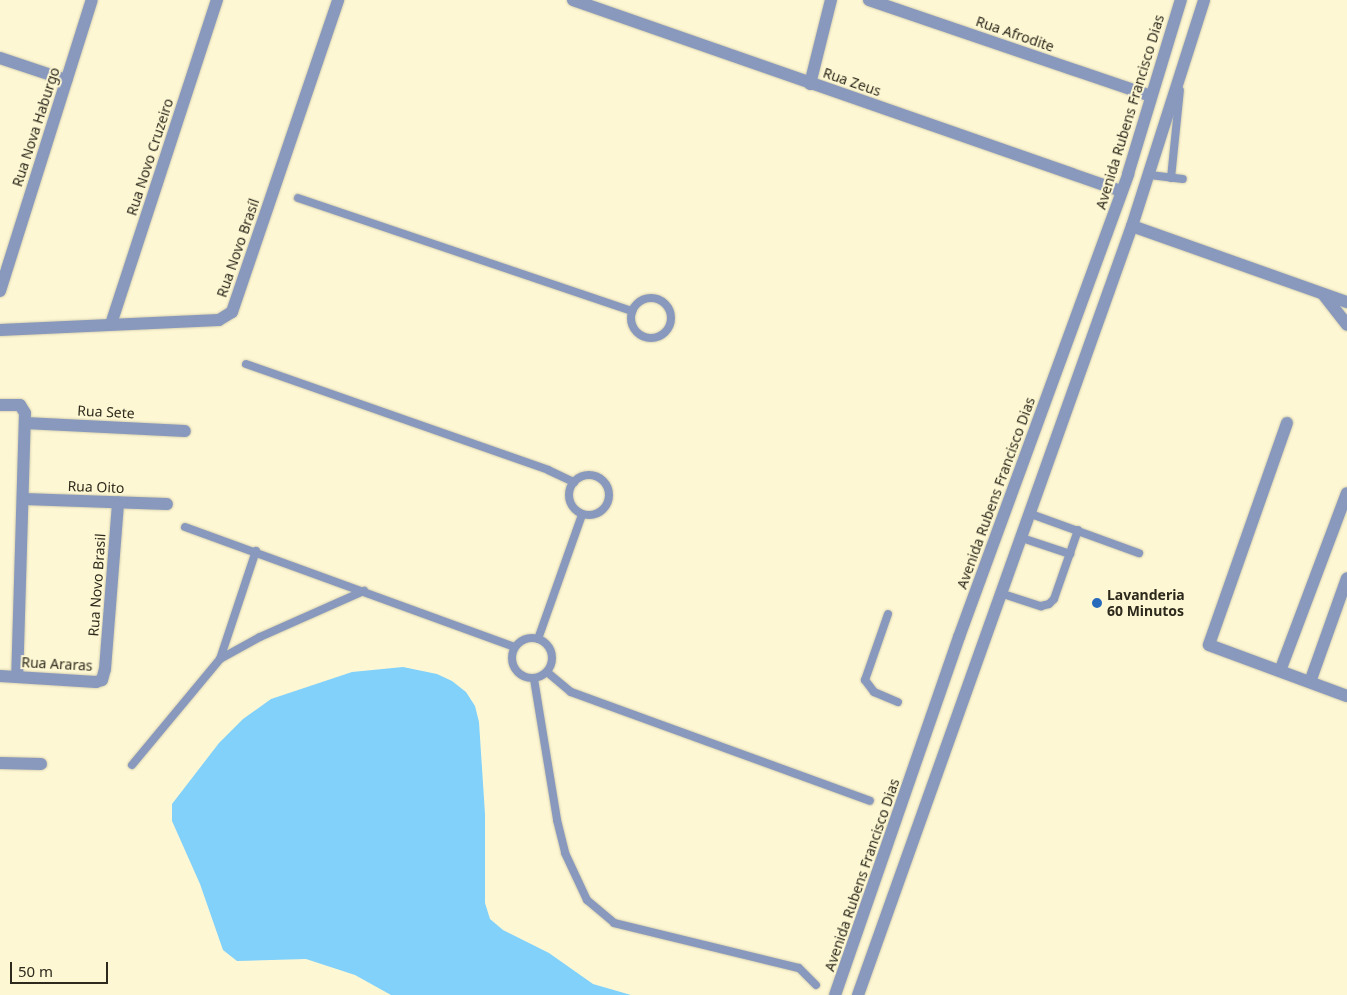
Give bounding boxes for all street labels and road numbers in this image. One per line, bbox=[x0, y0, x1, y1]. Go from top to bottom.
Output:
street label: Rua Afrodite bbox=[974, 13, 1056, 55]
street label: Avenida Rubens Francisco Dias bbox=[1092, 13, 1168, 211]
street label: Rua Zeus bbox=[821, 64, 883, 100]
street label: Rua Nova Haburgo bbox=[9, 65, 63, 189]
street label: Rua Novo Cruzeiro bbox=[123, 96, 177, 218]
street label: Rua Novo Brasíl bbox=[213, 196, 263, 300]
street label: Avenida Rubens Francisco Dias bbox=[953, 395, 1039, 591]
street label: Rua Sete bbox=[77, 402, 135, 422]
street label: Rua Oito bbox=[67, 478, 125, 496]
street label: Rua Novo Brasil bbox=[85, 533, 109, 637]
street label: Rua Araras bbox=[21, 654, 93, 674]
street label: Avenida Rubens Francisco Dias bbox=[821, 776, 903, 974]

